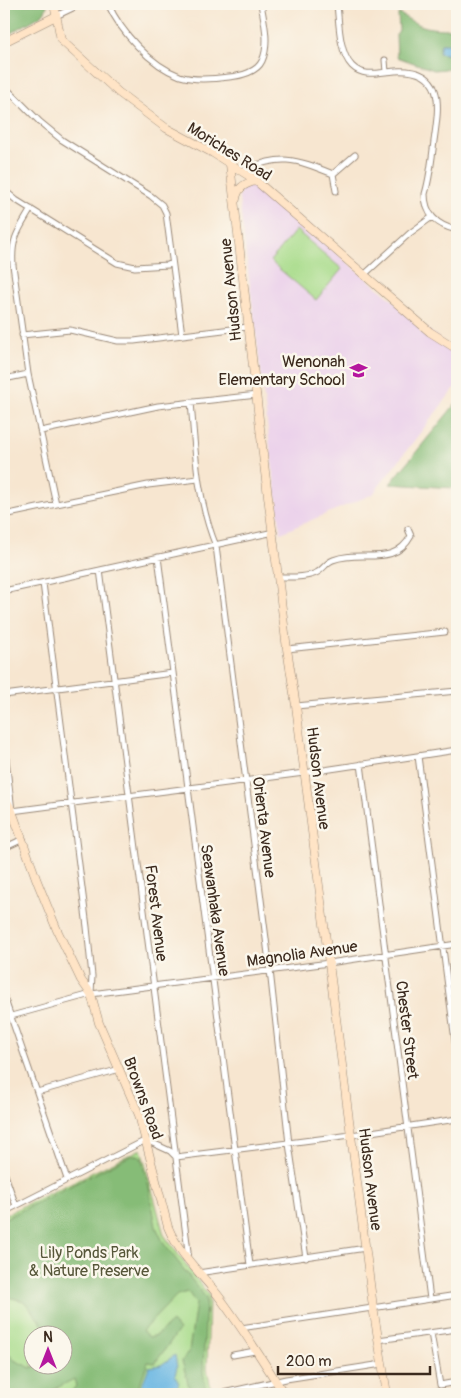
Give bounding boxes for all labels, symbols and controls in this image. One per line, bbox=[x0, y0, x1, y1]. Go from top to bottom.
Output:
street label: Moriches Road bbox=[183, 118, 275, 186]
street label: Hudson Avenue bbox=[216, 237, 246, 342]
place label: Wenonah Elementary School bbox=[219, 352, 345, 390]
school or university icon: Wenonah Elementary School bbox=[349, 360, 369, 380]
street label: Hudson Avenue bbox=[302, 726, 334, 831]
street label: Orienta Avenue bbox=[248, 775, 280, 879]
street label: Seawanhaka Avenue bbox=[196, 843, 234, 978]
street label: Forest Avenue bbox=[140, 864, 172, 963]
street label: Magnolia Avenue bbox=[245, 936, 359, 972]
street label: Chester Street bbox=[391, 980, 423, 1081]
street label: Browns Road bbox=[119, 1054, 167, 1142]
street label: Hudson Avenue bbox=[354, 1127, 386, 1232]
park label: Lily Ponds Park & Nature Preserve bbox=[29, 1243, 149, 1281]
north arrow bbox=[22, 1326, 72, 1376]
text: N bbox=[43, 1329, 53, 1346]
scale bar bbox=[278, 1343, 431, 1375]
text: 200 m bbox=[286, 1352, 331, 1371]

